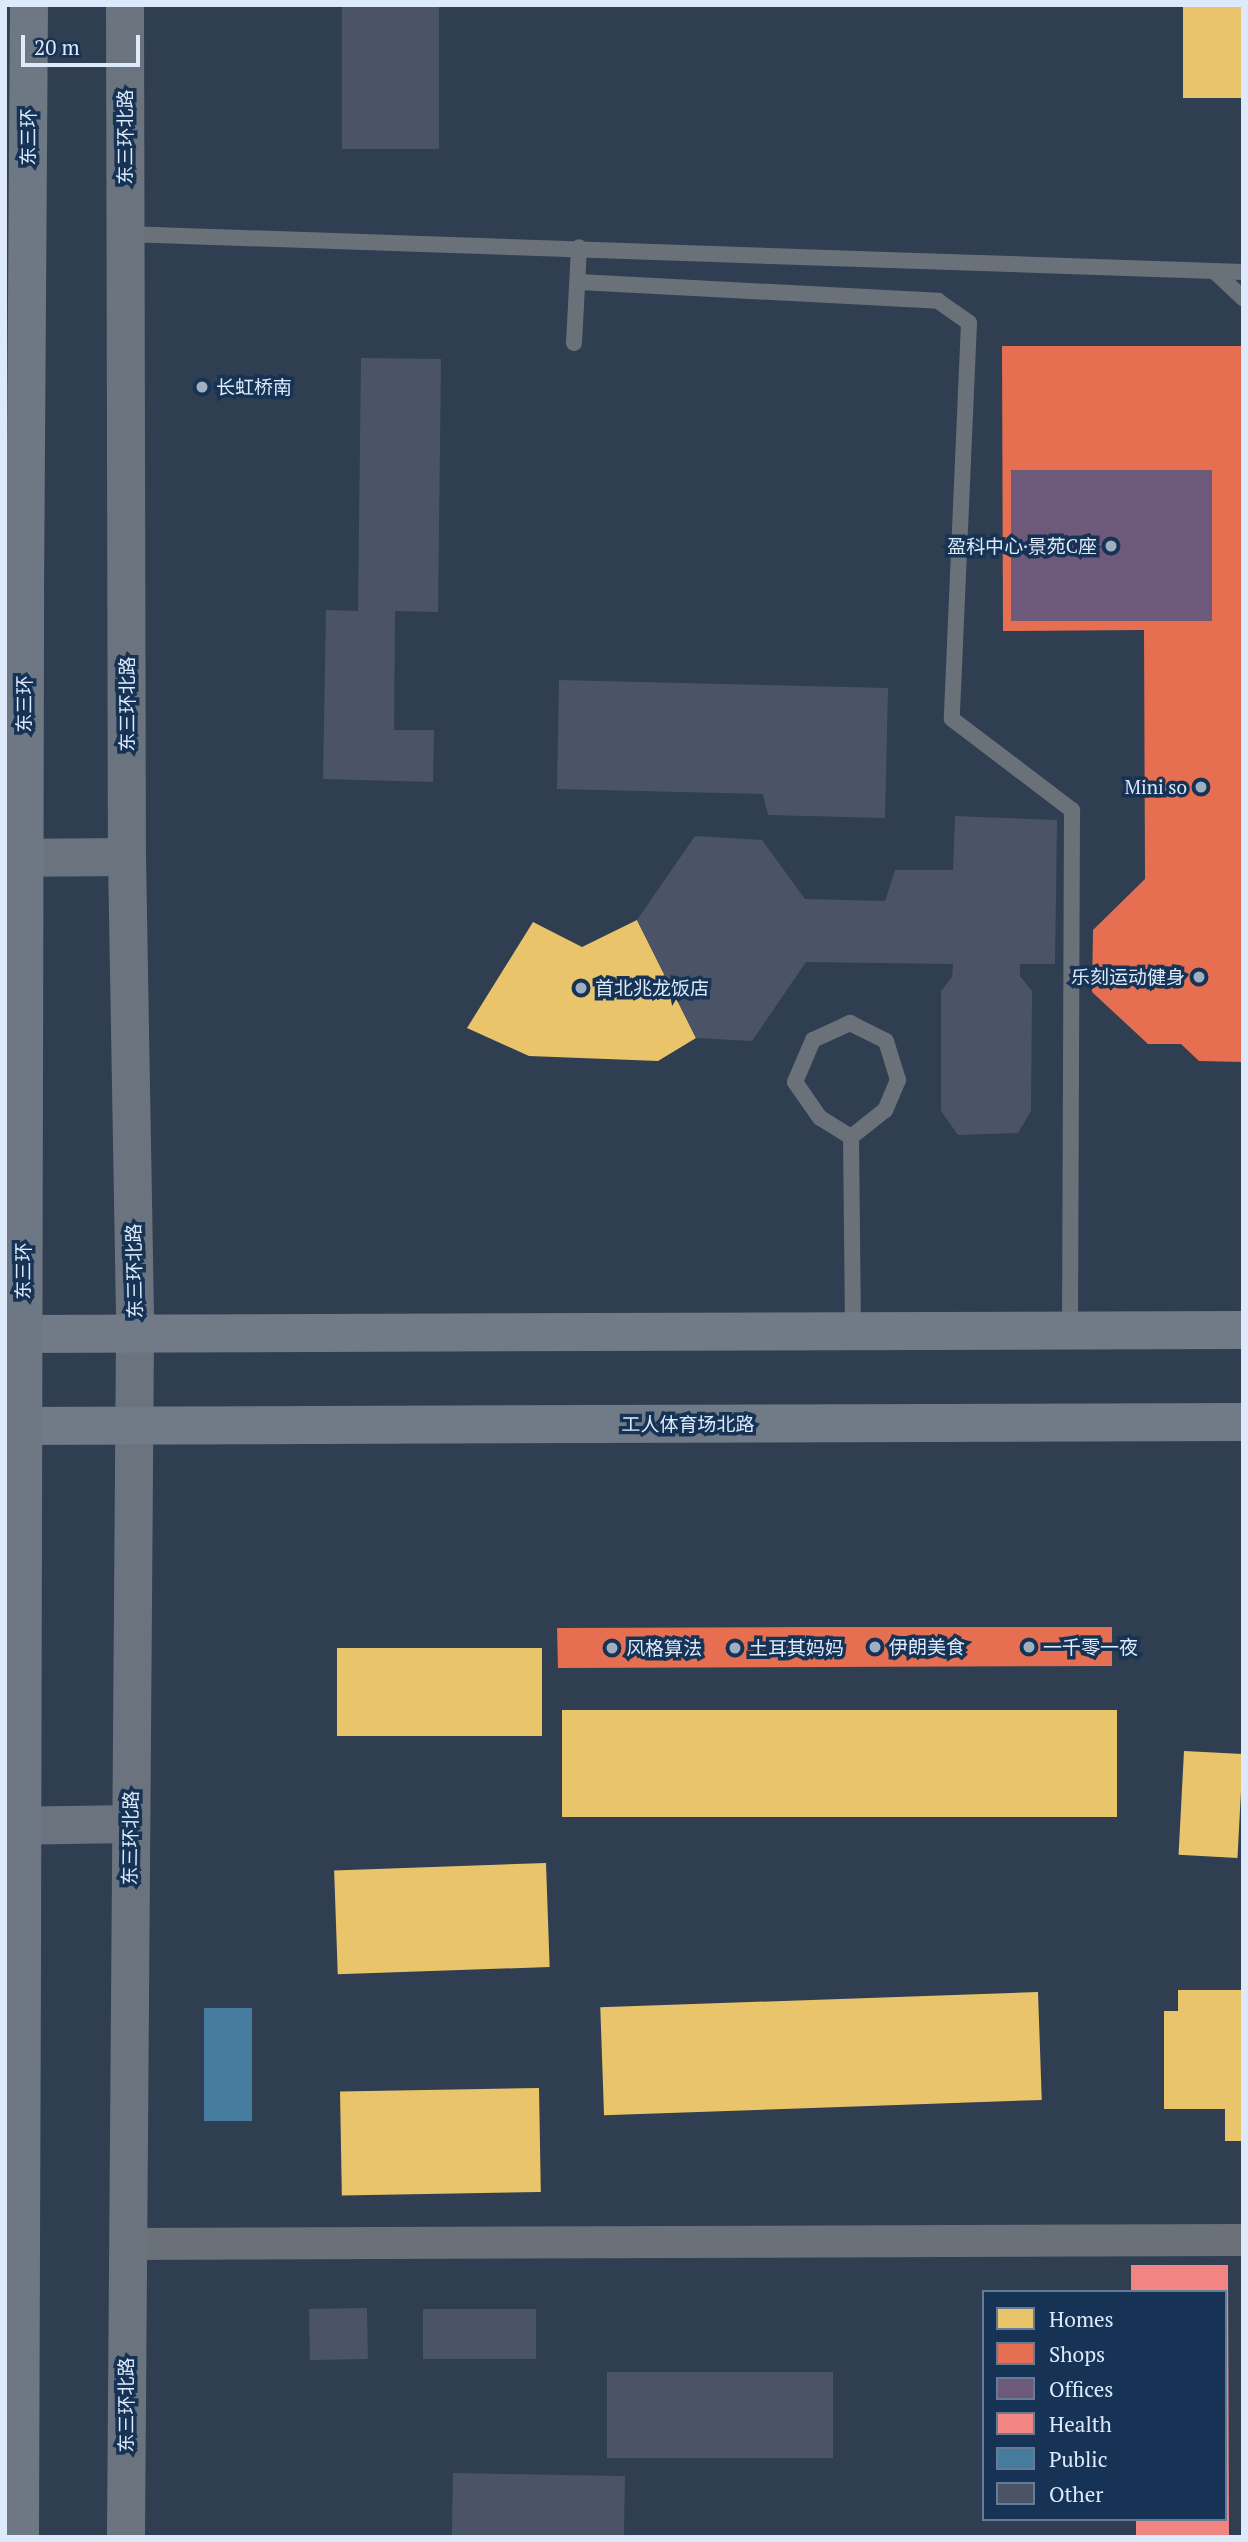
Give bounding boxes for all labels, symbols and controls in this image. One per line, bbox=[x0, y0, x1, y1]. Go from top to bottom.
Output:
scale bar bbox=[24, 21, 144, 65]
text: 20 m bbox=[34, 33, 80, 61]
street label: 东三环北路 bbox=[114, 90, 136, 184]
street label: 东三环 bbox=[17, 109, 39, 165]
place label: 长虹桥南 bbox=[216, 376, 292, 398]
marker: 长虹桥南 bbox=[194, 379, 210, 395]
place label: 盈科中心·景苑C座 bbox=[947, 535, 1097, 557]
marker: 盈科中心·景苑C座 bbox=[1103, 538, 1119, 554]
street label: 东三环北路 bbox=[116, 657, 138, 751]
street label: 东三环 bbox=[13, 676, 35, 732]
place label: Mini so bbox=[1124, 776, 1187, 798]
marker: Mini so bbox=[1193, 779, 1209, 795]
place label: 乐刻运动健身 bbox=[1071, 966, 1185, 988]
marker: 乐刻运动健身 bbox=[1191, 969, 1207, 985]
place label: 首北兆龙饭店 bbox=[595, 977, 709, 999]
marker: 首北兆龙饭店 bbox=[573, 980, 589, 996]
street label: 东三环北路 bbox=[122, 1223, 146, 1319]
street label: 东三环 bbox=[12, 1243, 34, 1299]
street label: 工人体育场北路 bbox=[622, 1413, 754, 1435]
place label: 伊朗美食 bbox=[889, 1636, 965, 1658]
place label: 一千零一夜 bbox=[1043, 1636, 1138, 1658]
place label: 风格算法 bbox=[626, 1637, 702, 1659]
place label: 土耳其妈妈 bbox=[749, 1637, 844, 1659]
marker: 伊朗美食 bbox=[867, 1639, 883, 1655]
marker: 一千零一夜 bbox=[1021, 1639, 1037, 1655]
marker: 风格算法 bbox=[604, 1640, 620, 1656]
marker: 土耳其妈妈 bbox=[727, 1640, 743, 1656]
street label: 东三环北路 bbox=[118, 1790, 142, 1886]
legend bbox=[982, 2290, 1227, 2521]
text: Homes bbox=[1049, 2305, 1114, 2333]
text: Shops bbox=[1049, 2340, 1105, 2368]
street label: 东三环北路 bbox=[115, 2358, 137, 2452]
text: Offices bbox=[1049, 2375, 1113, 2403]
text: Health bbox=[1049, 2410, 1112, 2438]
text: Public bbox=[1049, 2445, 1107, 2473]
text: Other bbox=[1049, 2480, 1103, 2508]

